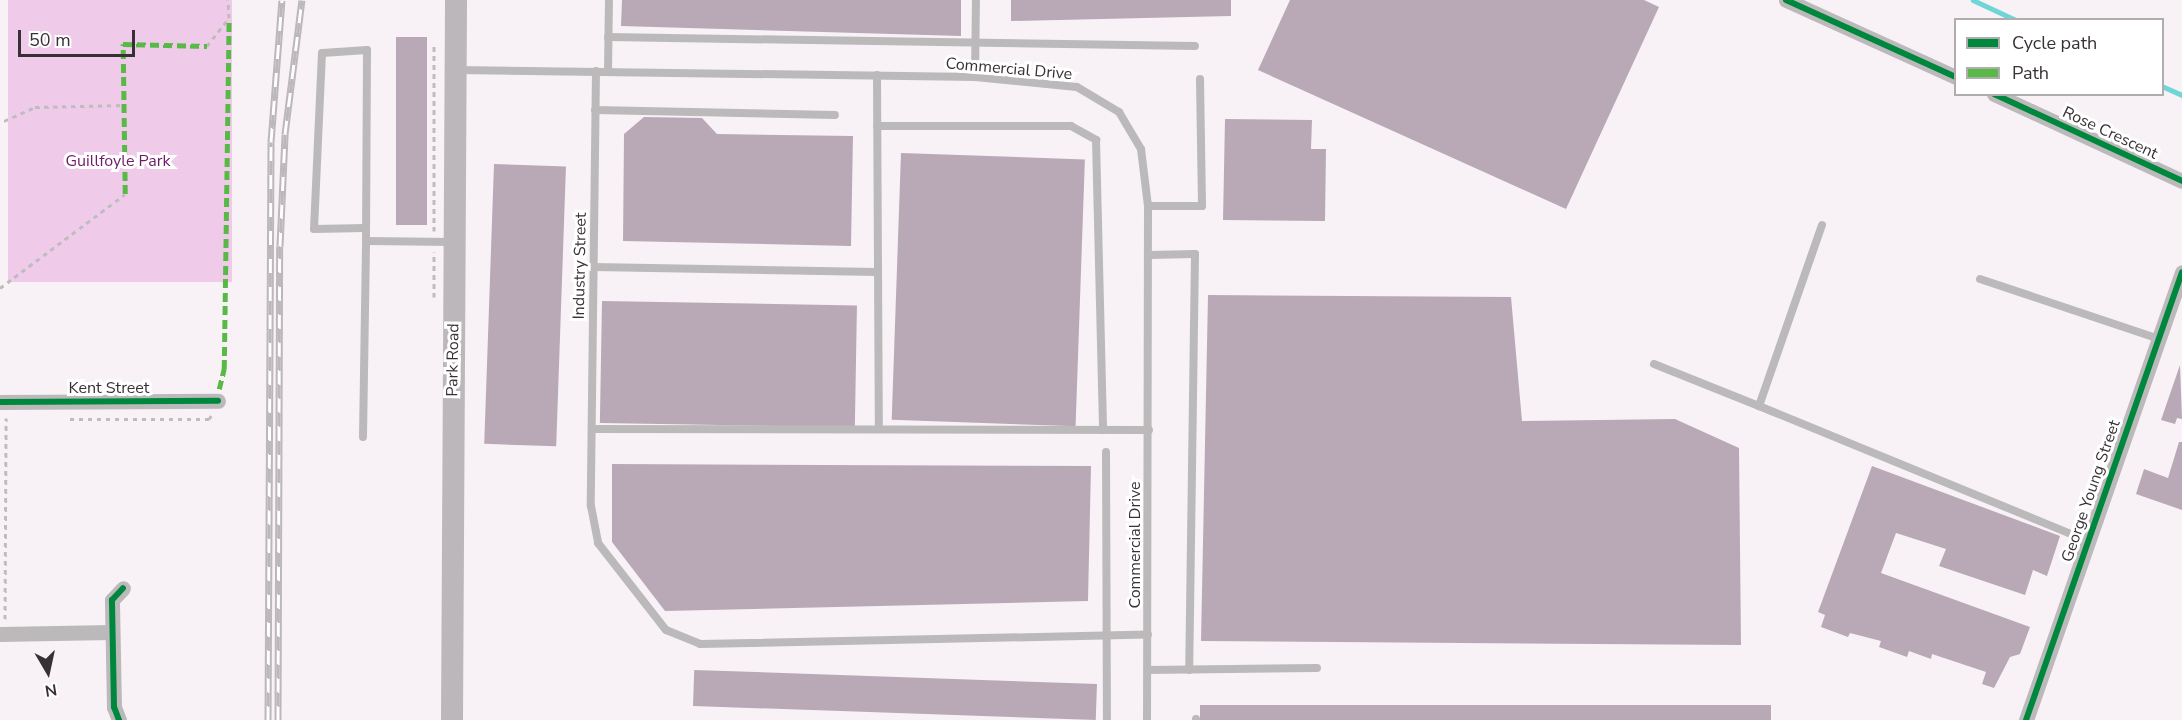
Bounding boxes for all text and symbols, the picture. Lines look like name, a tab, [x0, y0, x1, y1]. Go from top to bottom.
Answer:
scale bar	[21, 18, 138, 56]
legend	[1954, 18, 2164, 96]
text: 50 m	[29, 28, 71, 52]
text: Cycle path	[2012, 31, 2097, 55]
street label: Commercial Drive	[945, 54, 1073, 84]
text: Path	[2012, 61, 2049, 85]
street label: Rose Crescent	[2059, 103, 2161, 163]
park label: Guillfoyle Park	[66, 151, 170, 171]
street label: Industry Street	[569, 212, 591, 320]
street label: Park Road	[443, 323, 463, 397]
street label: Kent Street	[69, 378, 149, 398]
street label: George Young Street	[2058, 417, 2124, 565]
street label: Commercial Drive	[1125, 481, 1145, 609]
north arrow	[18, 642, 78, 702]
text: N	[43, 678, 58, 702]

